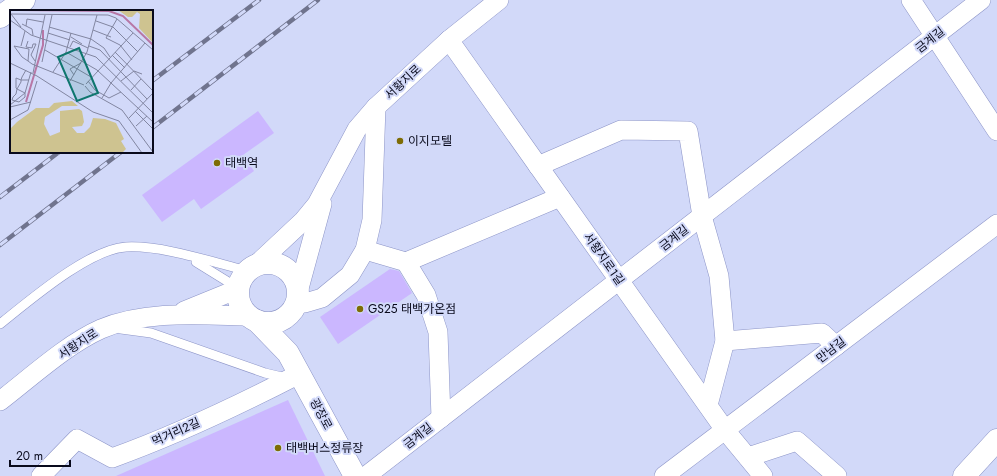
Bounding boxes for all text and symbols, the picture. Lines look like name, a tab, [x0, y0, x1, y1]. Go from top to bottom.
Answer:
inset map	[10, 10, 153, 153]
street label: 금계길	[911, 23, 949, 57]
street label: 서황지로	[381, 60, 425, 104]
place label: 이지모텔	[408, 132, 452, 150]
marker: 이지모텔	[395, 136, 405, 146]
place label: 태백역	[225, 154, 258, 172]
marker: 태백역	[212, 158, 222, 168]
street label: 금계길	[655, 221, 693, 255]
street label: 서황지로1길	[579, 229, 629, 289]
place label: GS25 태백가온점	[368, 300, 456, 318]
marker: GS25 태백가온점	[355, 304, 365, 314]
street label: 서황지로	[55, 324, 101, 364]
street label: 만남길	[812, 333, 850, 367]
street label: 광장로	[305, 395, 337, 433]
street label: 먹거리2길	[149, 413, 203, 451]
street label: 금계길	[399, 419, 437, 453]
place label: 태백버스정류장	[286, 439, 363, 457]
scale bar	[10, 442, 70, 468]
marker: 태백버스정류장	[273, 443, 283, 453]
text: 20 m	[16, 447, 43, 465]

